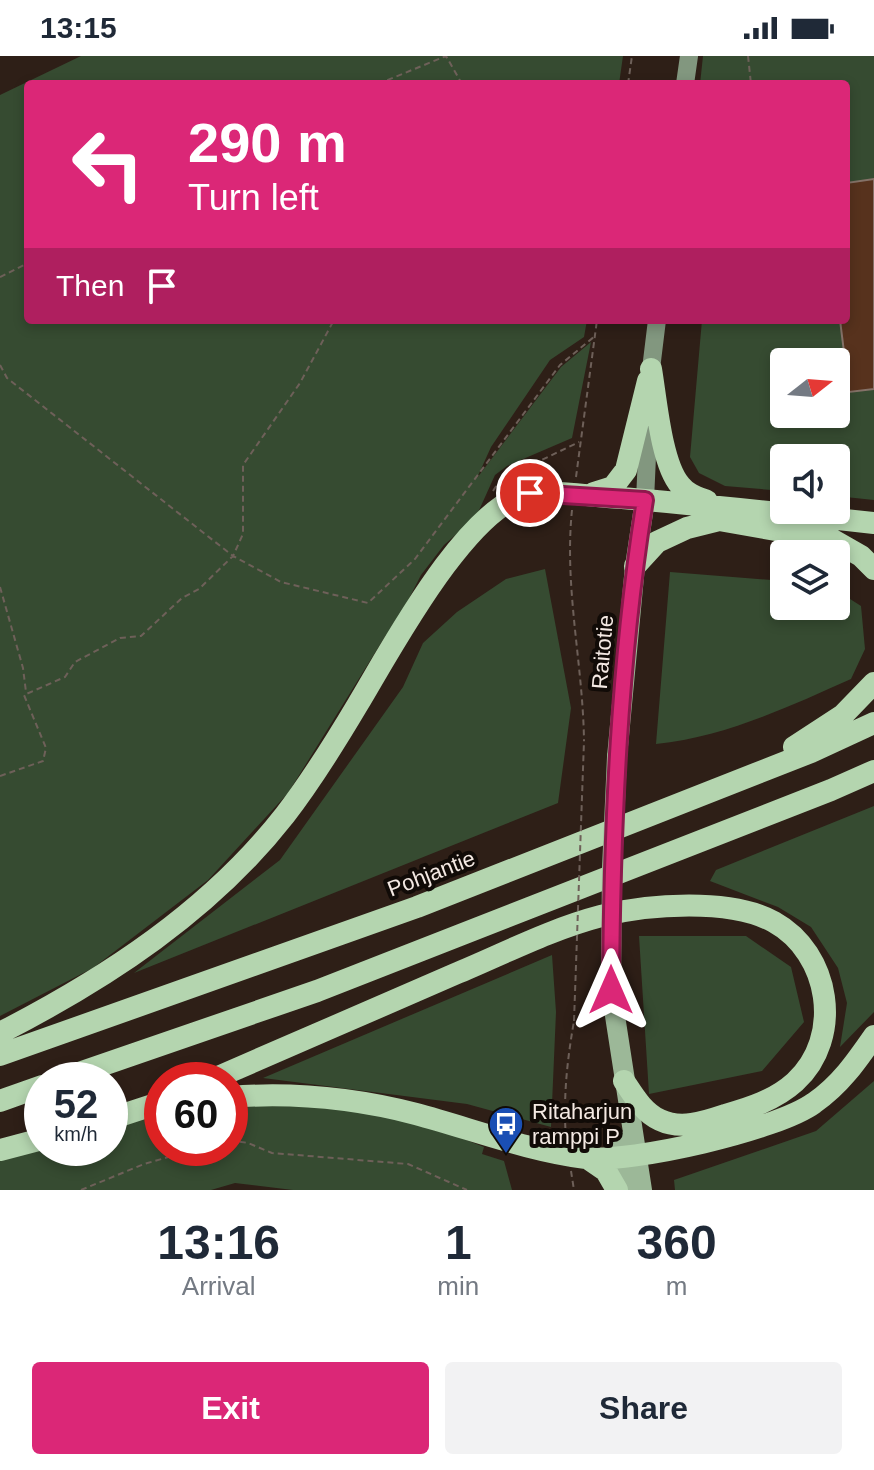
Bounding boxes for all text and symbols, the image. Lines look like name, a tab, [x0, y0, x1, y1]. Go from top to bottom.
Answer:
text: 13:15	[40, 11, 117, 44]
text: 290 m	[188, 111, 347, 174]
icon: left	[56, 112, 160, 216]
text: Turn left	[188, 177, 319, 218]
icon: arrive	[140, 264, 184, 308]
text: Then	[56, 269, 124, 302]
north arrow	[770, 348, 850, 428]
map controls	[770, 348, 850, 620]
button: sound	[770, 444, 850, 524]
pin	[496, 459, 564, 527]
icon: arrive	[508, 471, 552, 515]
button: layers	[770, 540, 850, 620]
street label: Raitotie	[587, 614, 618, 690]
street label: Pohjantie	[384, 845, 478, 902]
position arrow	[569, 948, 653, 1032]
speed limit sign: 60	[144, 1062, 248, 1166]
text: 52	[54, 1082, 98, 1126]
place label: Ritaharjun ramppi P	[532, 1099, 632, 1149]
bus stop icon: Ritaharjun ramppi P	[487, 1105, 525, 1155]
text: km/h	[54, 1123, 98, 1145]
text: 13:16	[157, 1216, 280, 1269]
text: 1	[445, 1216, 472, 1269]
text: 360	[637, 1216, 717, 1269]
text: Arrival	[182, 1271, 256, 1301]
text: min	[437, 1271, 479, 1301]
text: m	[666, 1271, 687, 1301]
button: Exit	[32, 1362, 429, 1454]
button: Share	[445, 1362, 842, 1454]

